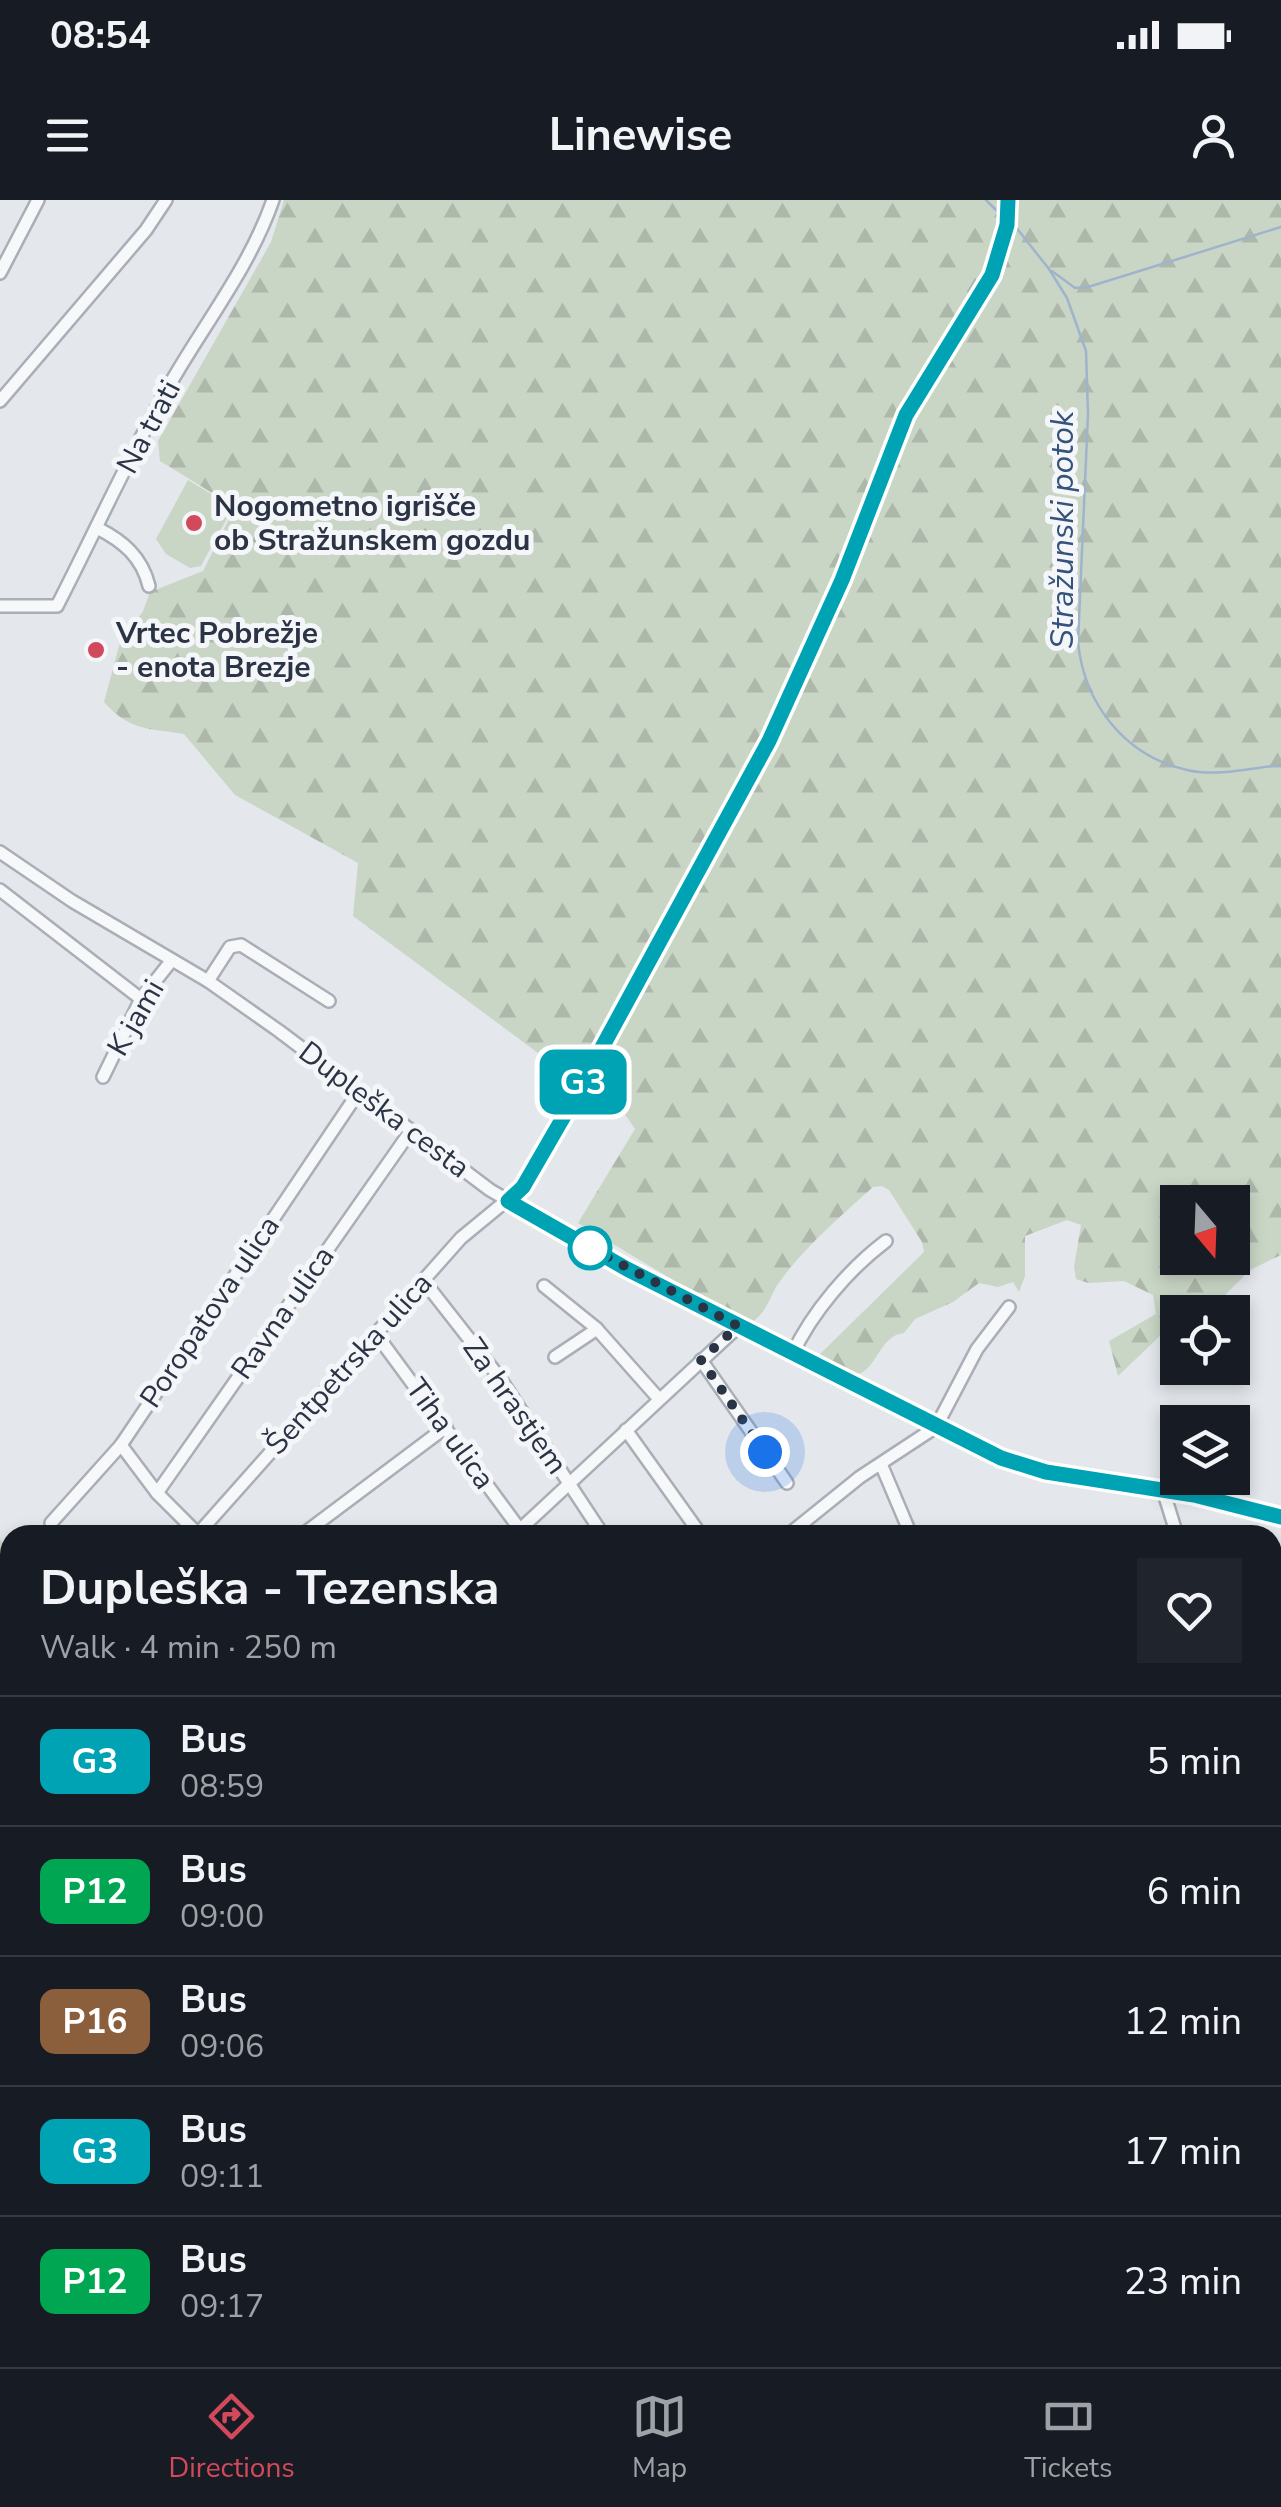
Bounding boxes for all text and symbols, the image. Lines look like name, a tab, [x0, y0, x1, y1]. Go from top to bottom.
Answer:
text: 08:54	[50, 10, 151, 61]
text: Linewise	[549, 105, 732, 166]
icon: menu	[40, 108, 95, 163]
icon: person	[1186, 108, 1241, 163]
street label: Na trati	[107, 373, 191, 481]
water label: Stražunski potok	[1041, 410, 1084, 649]
place label: Nogometno igrišče ob Stražunskem gozdu	[214, 486, 530, 561]
marker: Nogometno igrišče ob Stražunskem gozdu	[183, 512, 205, 534]
place label: Vrtec Pobrežje - enota Brezje	[115, 613, 318, 688]
marker: Vrtec Pobrežje - enota Brezje	[85, 639, 107, 661]
street label: K jami	[98, 972, 174, 1064]
street label: Dupleška cesta	[290, 1032, 478, 1188]
line badge: G3	[538, 1050, 628, 1114]
text: G3	[560, 1059, 606, 1106]
north arrow	[1160, 1185, 1250, 1275]
map controls	[1160, 1185, 1250, 1495]
street label: Poropatova ulica	[131, 1208, 289, 1416]
unlabelled marker	[569, 1227, 611, 1269]
street label: Ravna ulica	[222, 1238, 344, 1388]
street label: Šentpetrska ulica	[256, 1264, 442, 1464]
button: locate	[1160, 1295, 1250, 1385]
street label: Za hrastjem	[453, 1330, 577, 1482]
street label: Tiha ulica	[396, 1370, 504, 1498]
button: layers	[1160, 1405, 1250, 1495]
your location	[740, 1427, 790, 1477]
text: Dupleška - Tezenska	[40, 1555, 499, 1621]
button: heart	[1137, 1558, 1242, 1663]
text: Walk · 4 min · 250 m	[40, 1626, 337, 1669]
text: Bus	[180, 1714, 247, 1765]
text: 5 min	[1147, 1736, 1242, 1787]
text: G3	[72, 1738, 118, 1785]
text: 08:59	[180, 1765, 264, 1808]
text: Bus	[180, 1844, 247, 1895]
text: 6 min	[1147, 1866, 1242, 1917]
text: P12	[63, 1868, 127, 1915]
text: 09:00	[180, 1895, 264, 1938]
text: Bus	[180, 1974, 247, 2025]
text: 12 min	[1124, 1996, 1242, 2047]
text: P16	[63, 1998, 127, 2045]
text: 09:06	[180, 2025, 264, 2068]
text: Bus	[180, 2104, 247, 2155]
text: 17 min	[1124, 2126, 1242, 2177]
text: G3	[72, 2128, 118, 2175]
text: 09:11	[180, 2155, 264, 2198]
text: Bus	[180, 2234, 247, 2285]
text: 23 min	[1124, 2256, 1242, 2307]
text: P12	[63, 2258, 127, 2305]
text: 09:17	[180, 2285, 264, 2328]
tab: Directions	[169, 2389, 295, 2487]
tab: Map	[632, 2389, 687, 2487]
tab: Tickets	[1024, 2389, 1112, 2487]

